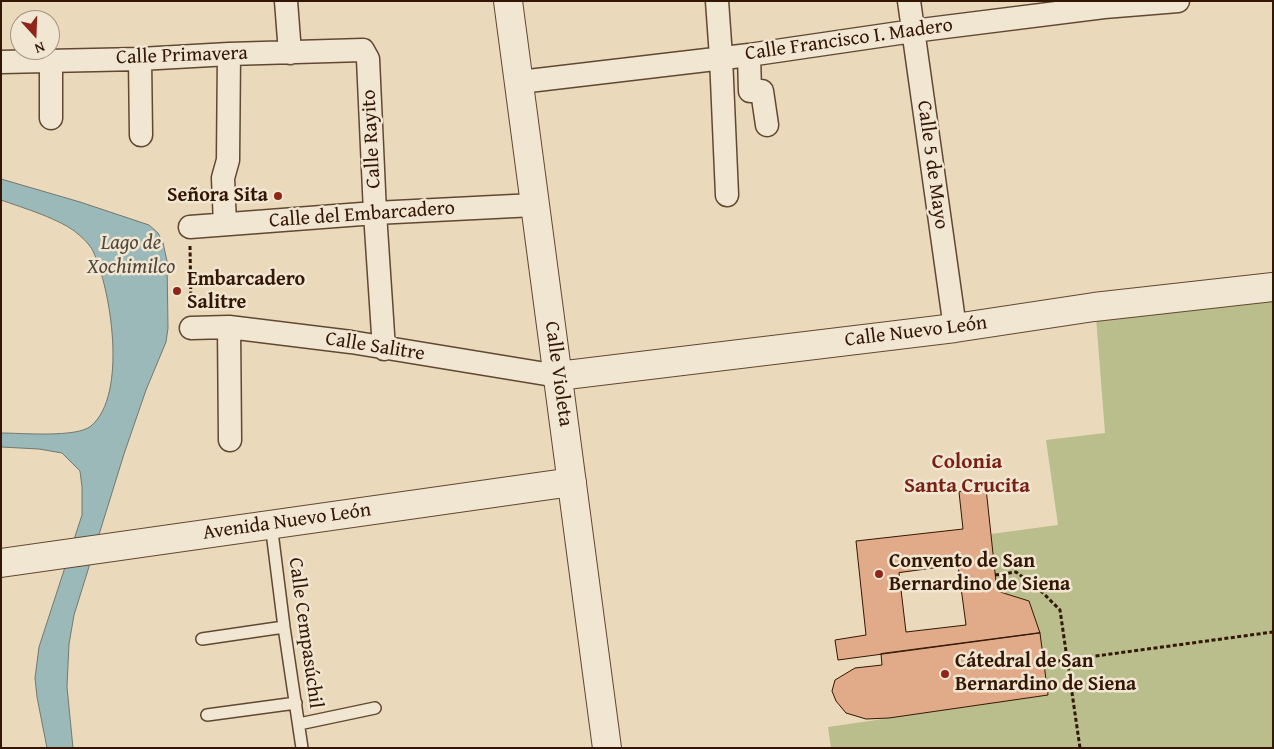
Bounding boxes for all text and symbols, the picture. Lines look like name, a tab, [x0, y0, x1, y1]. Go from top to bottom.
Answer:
north arrow	[10, 10, 60, 60]
street label: Calle Francisco I. Madero	[744, 14, 954, 66]
text: N	[32, 37, 48, 59]
street label: Calle Primavera	[116, 42, 248, 70]
street label: Calle Rayito	[357, 89, 387, 189]
street label: Calle 5 de Mayo	[911, 99, 953, 231]
place label: Señora Sita	[167, 184, 268, 208]
marker: Señora Sita	[272, 190, 284, 202]
street label: Calle del Embarcadero	[268, 197, 456, 233]
water label: Lago de Xochimilco	[87, 231, 175, 281]
place label: Embarcadero Salitre	[187, 268, 305, 315]
marker: Embarcadero Salitre	[171, 285, 183, 297]
street label: Calle Nuevo León	[843, 311, 989, 353]
street label: Calle Violeta	[539, 320, 577, 428]
street label: Calle Salitre	[324, 327, 426, 367]
district label: Colonia Santa Crucita	[904, 450, 1030, 500]
street label: Avenida Nuevo León	[201, 498, 373, 546]
place label: Convento de San Bernardino de Siena	[889, 550, 1070, 597]
street label: Calle Cempasúchil	[283, 556, 327, 710]
marker: Convento de San Bernardino de Siena	[873, 568, 885, 580]
place label: Cátedral de San Bernardino de Siena	[955, 650, 1136, 697]
marker: Cátedral de San Bernardino de Siena	[939, 668, 951, 680]

